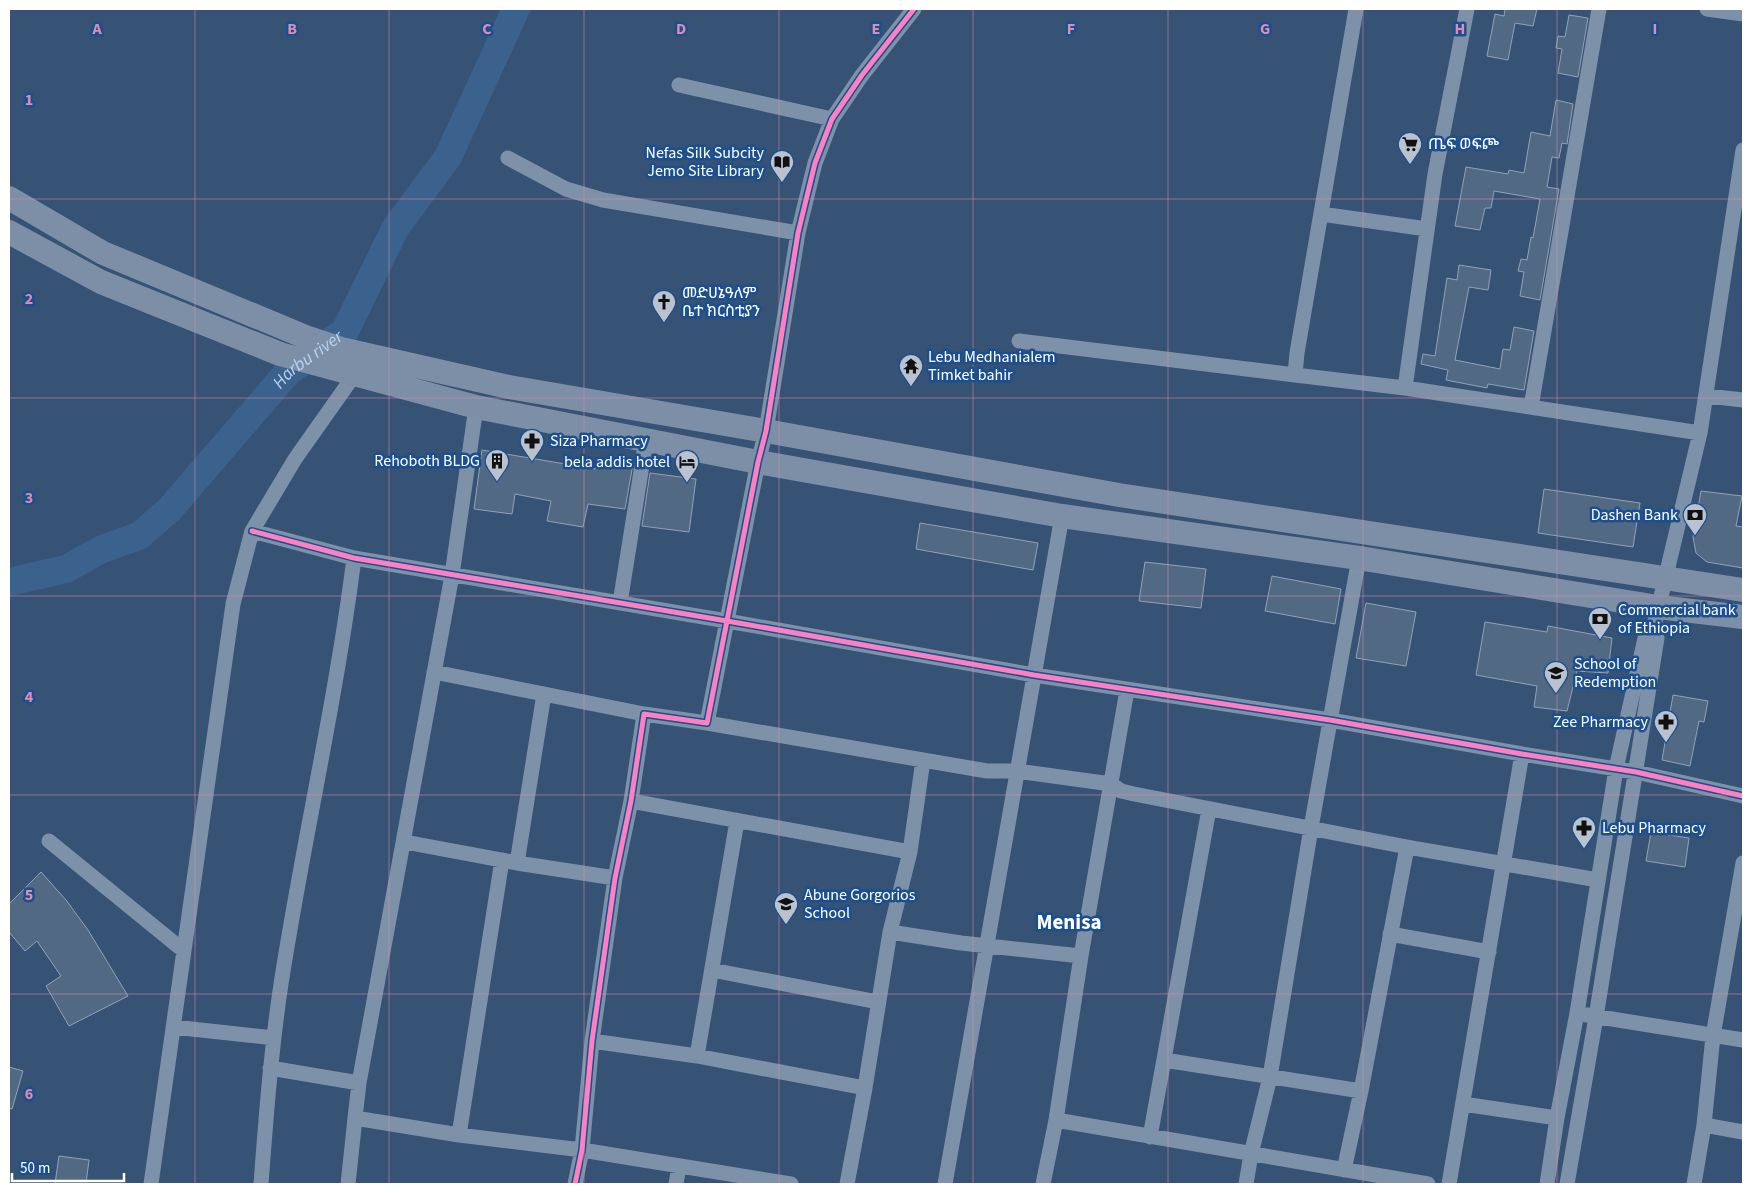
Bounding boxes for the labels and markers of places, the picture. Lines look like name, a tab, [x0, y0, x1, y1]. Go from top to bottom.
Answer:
supermarket icon: ጤፍ ወፍጮ	[1397, 131, 1423, 165]
place label: ጤፍ ወፍጮ	[1428, 133, 1499, 155]
place label: Nefas Silk Subcity Jemo Site Library	[646, 142, 765, 182]
library icon: Nefas Silk Subcity Jemo Site Library	[769, 149, 795, 183]
place label: መድሀኔዓለም ቤተ ክርስቲያን	[682, 282, 760, 322]
church icon: መድሀኔዓለም ቤተ ክርስቲያን	[651, 289, 677, 323]
place label: Lebu Medhanialem Timket bahir	[928, 346, 1056, 386]
temple icon: Lebu Medhanialem Timket bahir	[898, 353, 924, 387]
pharmacy icon: Siza Pharmacy	[519, 428, 545, 462]
place label: Siza Pharmacy	[550, 430, 648, 452]
building icon: Rehoboth BLDG	[484, 448, 510, 482]
hotel icon: bela addis hotel	[674, 449, 700, 483]
place label: Rehoboth BLDG	[374, 450, 480, 472]
place label: bela addis hotel	[564, 451, 670, 473]
bank icon: Dashen Bank	[1682, 502, 1708, 536]
place label: Dashen Bank	[1591, 504, 1678, 526]
place label: Commercial bank of Ethiopia	[1618, 599, 1736, 639]
bank icon: Commercial bank of Ethiopia	[1587, 606, 1613, 640]
place label: School of Redemption	[1574, 653, 1656, 693]
school or university icon: School of Redemption	[1543, 660, 1569, 694]
pharmacy icon: Zee Pharmacy	[1653, 709, 1679, 743]
place label: Zee Pharmacy	[1553, 711, 1649, 733]
pharmacy icon: Lebu Pharmacy	[1571, 815, 1597, 849]
place label: Lebu Pharmacy	[1602, 817, 1706, 839]
place label: Abune Gorgorios School	[804, 884, 916, 924]
school or university icon: Abune Gorgorios School	[773, 891, 799, 925]

